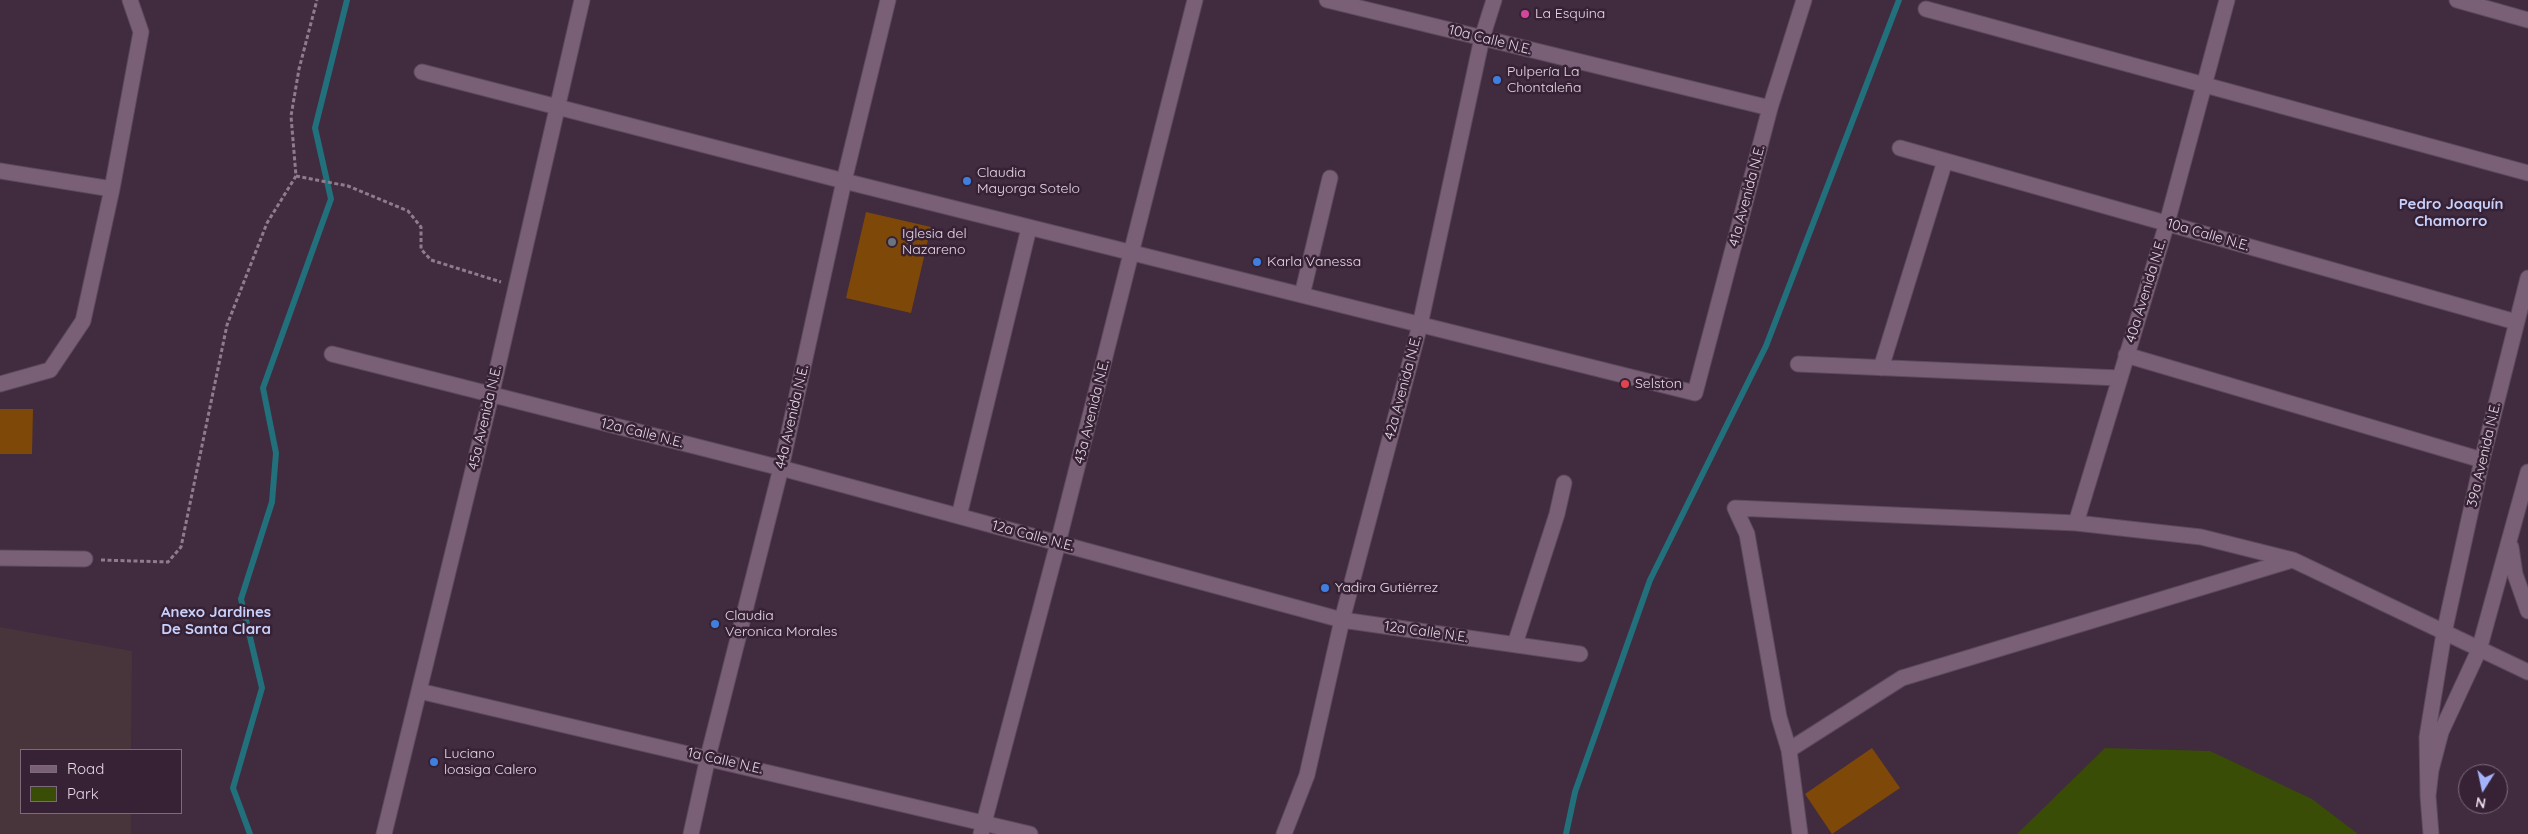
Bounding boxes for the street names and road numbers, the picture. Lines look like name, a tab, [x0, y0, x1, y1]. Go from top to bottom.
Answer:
street label: 10a Calle N.E.	[1447, 22, 1533, 58]
street label: 41a Avenida N.E.	[1725, 144, 1769, 248]
street label: 10a Calle N.E.	[2165, 215, 2251, 255]
street label: 40a Avenida N.E.	[2122, 237, 2170, 345]
street label: 42a Avenida N.E.	[1381, 334, 1425, 442]
street label: 43a Avenida N.E.	[1071, 359, 1113, 465]
street label: 44a Avenida N.E.	[772, 363, 812, 471]
street label: 45a Avenida N.E.	[465, 364, 505, 472]
street label: 39a Avenida N.E.	[2464, 401, 2504, 509]
street label: 12a Calle N.E.	[599, 415, 685, 451]
street label: 12a Calle N.E.	[990, 517, 1076, 555]
street label: 12a Calle N.E.	[1383, 618, 1469, 646]
street label: 1a Calle N.E.	[686, 744, 764, 778]

